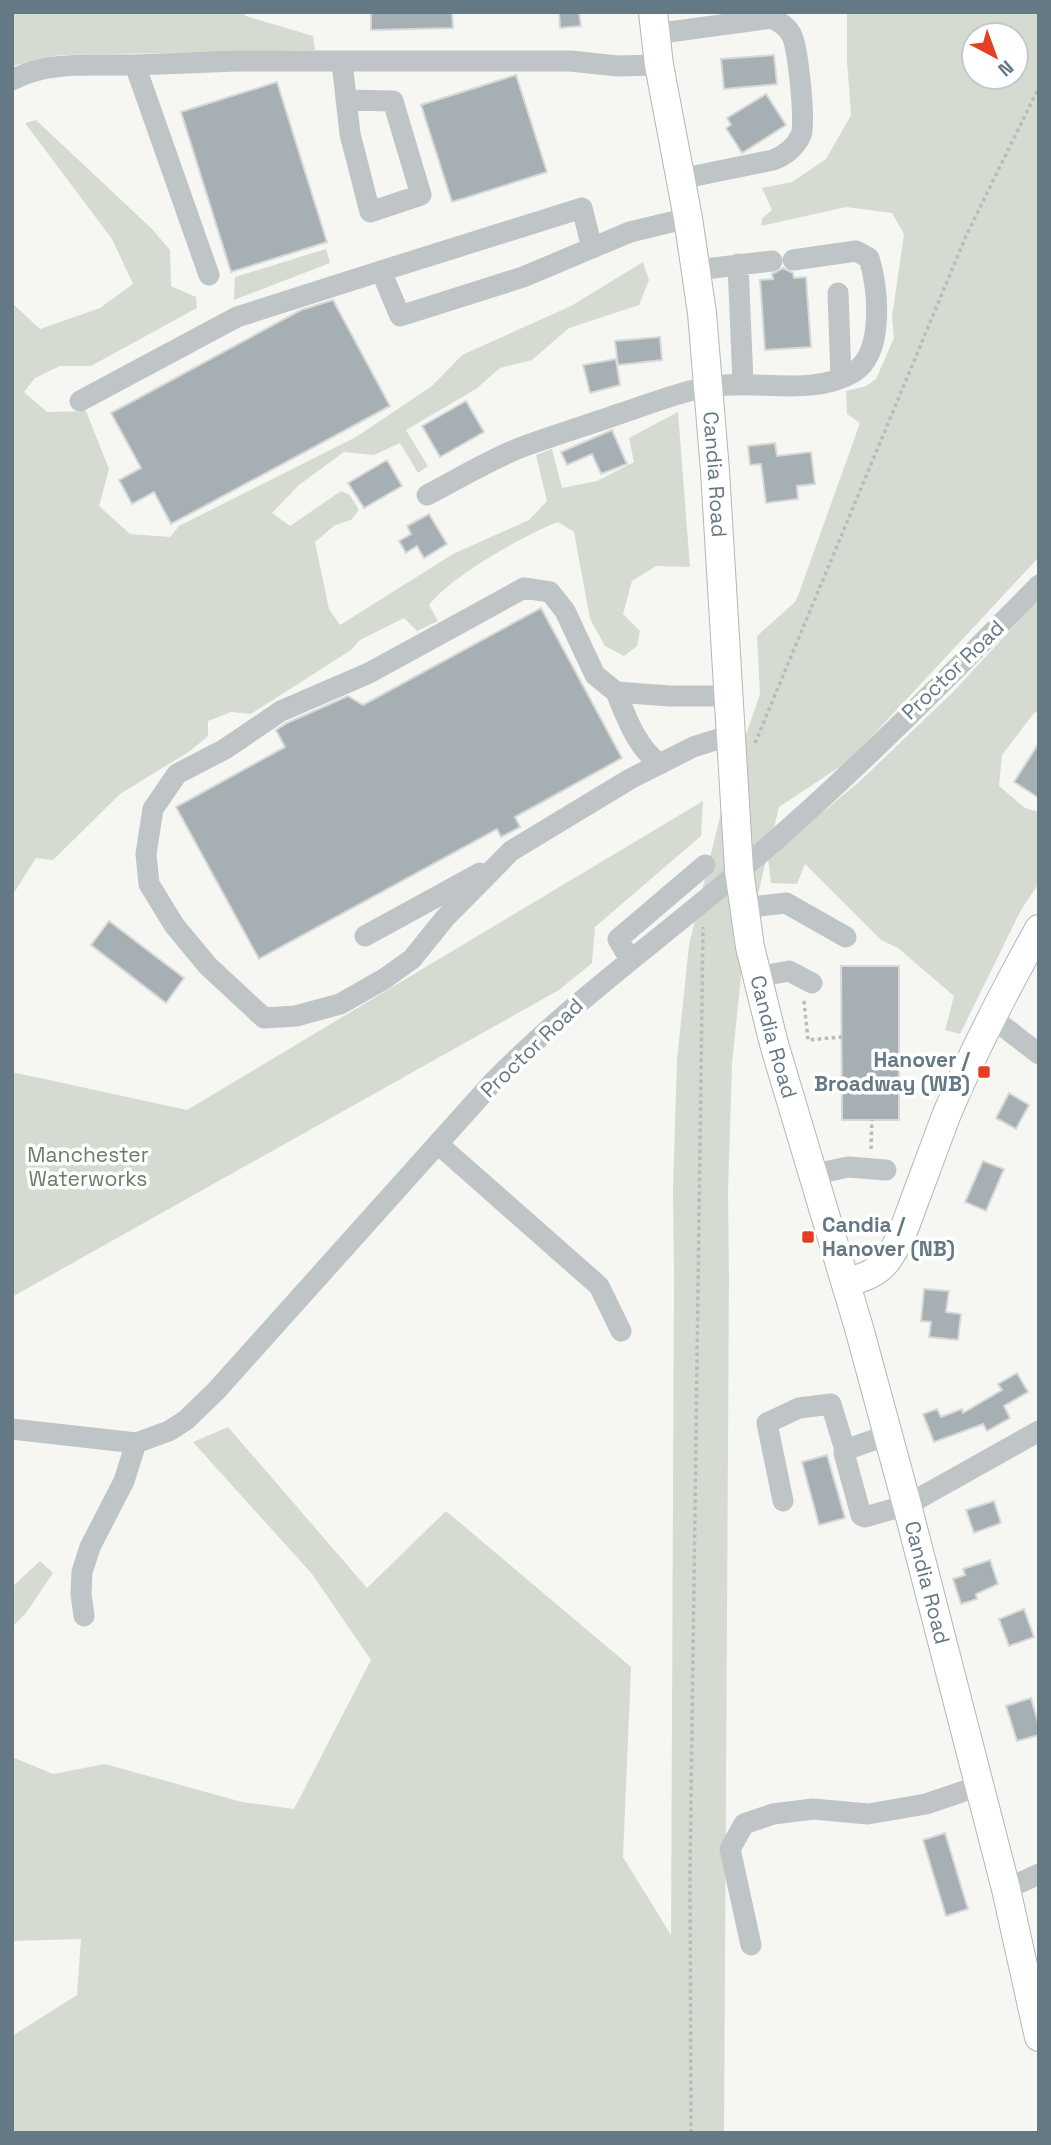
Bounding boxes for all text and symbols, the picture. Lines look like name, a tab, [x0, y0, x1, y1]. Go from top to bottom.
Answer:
north arrow	[960, 21, 1030, 91]
text: N	[993, 55, 1019, 82]
street label: Candia Road	[697, 410, 733, 538]
street label: Proctor Road	[896, 614, 1010, 725]
street label: Candia Road	[745, 973, 803, 1101]
street label: Proctor Road	[475, 992, 589, 1103]
place label: Hanover / Broadway (WB)	[814, 1046, 971, 1097]
marker: Hanover / Broadway (WB)	[976, 1064, 992, 1080]
park label: Manchester Waterworks	[27, 1141, 149, 1192]
place label: Candia / Hanover (NB)	[822, 1211, 955, 1262]
marker: Candia / Hanover (NB)	[800, 1229, 816, 1245]
street label: Candia Road	[899, 1518, 956, 1647]

